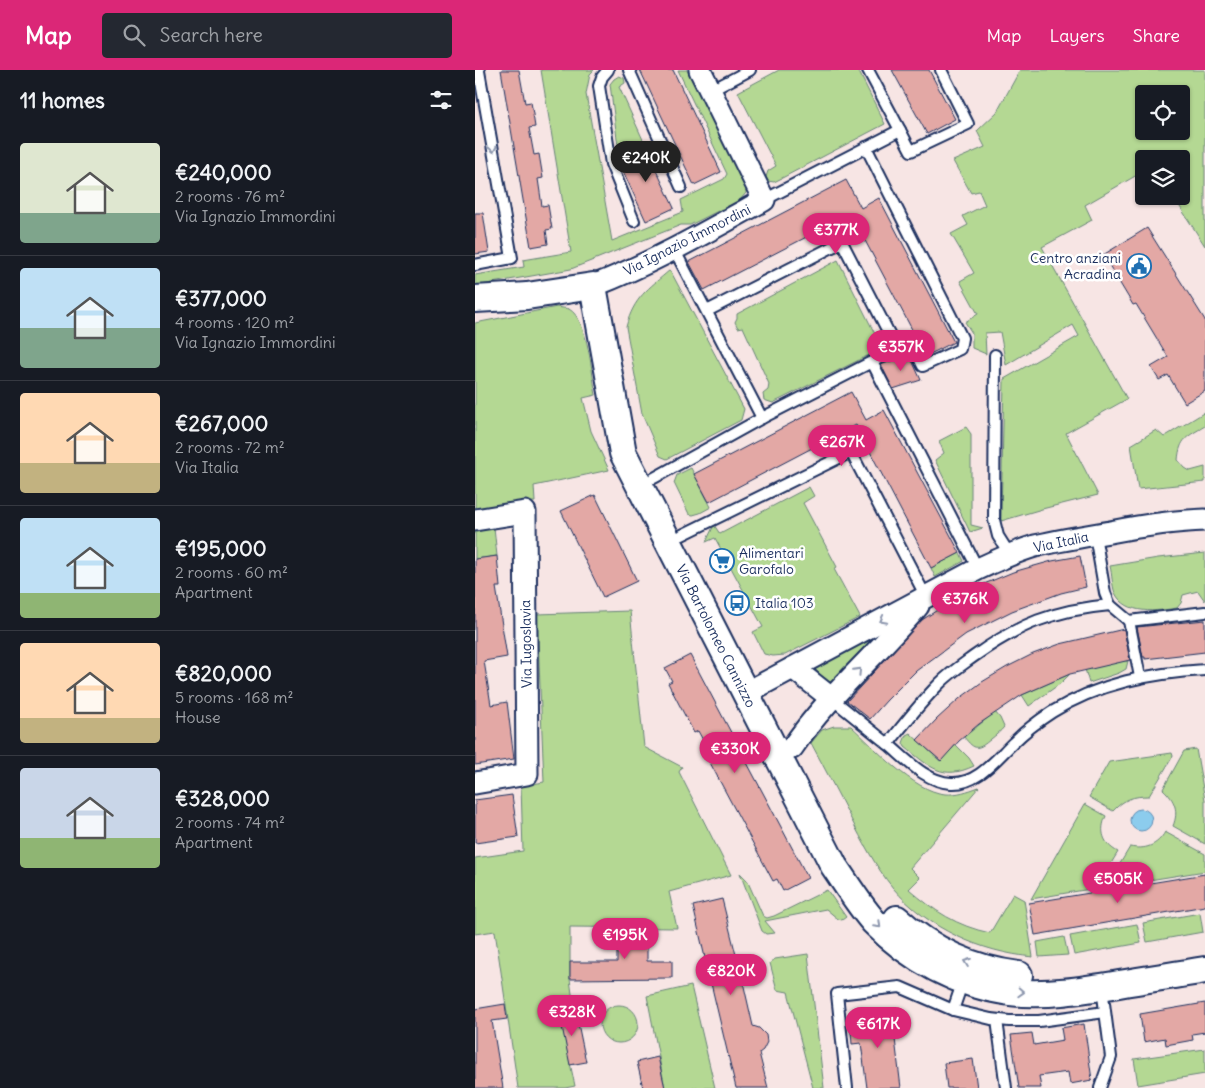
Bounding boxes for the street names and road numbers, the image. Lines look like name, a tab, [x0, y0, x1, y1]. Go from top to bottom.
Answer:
street label: Via Ignazio Immordini	[620, 200, 754, 280]
street label: Via Italia	[1032, 527, 1090, 557]
street label: Via Bartolomeo Cannizzo	[672, 561, 760, 711]
street label: Via Iugoslavia	[516, 600, 536, 688]

